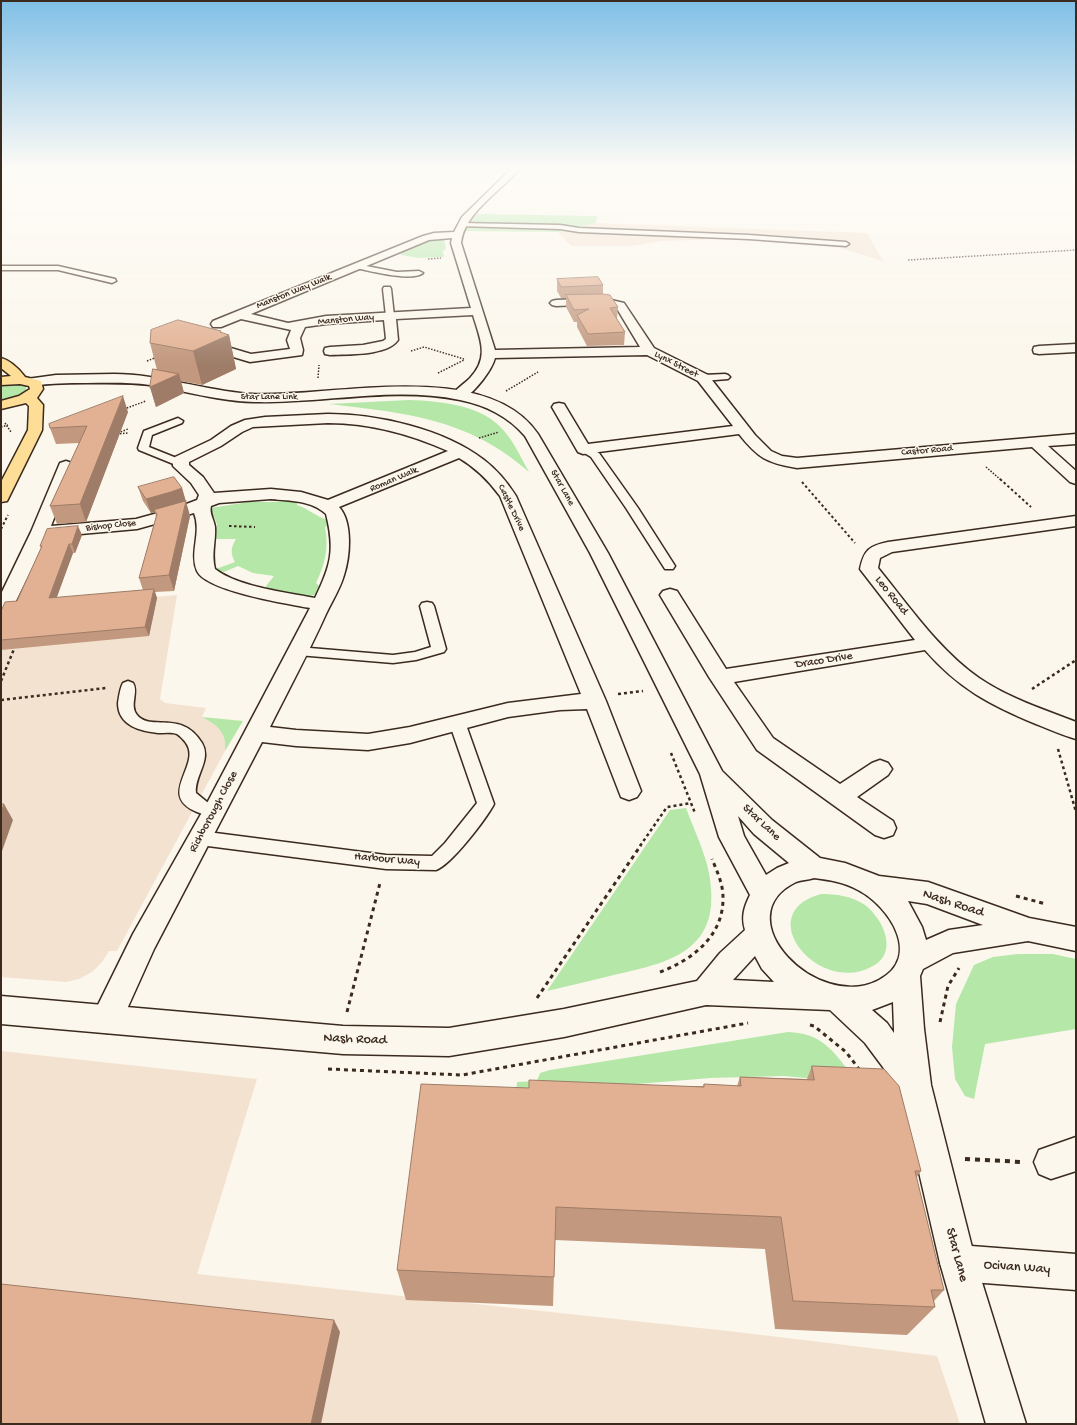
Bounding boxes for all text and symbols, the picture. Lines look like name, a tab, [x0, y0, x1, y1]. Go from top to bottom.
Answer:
street label: Manston Way Walk	[255, 272, 333, 312]
street label: Manston Way	[317, 312, 375, 328]
street label: Lynx Street	[652, 349, 700, 381]
street label: Star Lane Link	[241, 391, 297, 403]
street label: Castor Road	[901, 443, 953, 459]
street label: Roman Walk	[368, 465, 420, 495]
street label: Star Lane	[547, 468, 577, 508]
street label: Castle Drive	[495, 483, 527, 533]
street label: Bishop Close	[85, 517, 137, 535]
street label: Leo Road	[871, 574, 911, 618]
street label: Draco Drive	[794, 649, 854, 673]
street label: Richborough Close	[186, 769, 242, 855]
street label: Star Lane	[739, 802, 783, 844]
street label: Harbour Way	[354, 850, 420, 870]
street label: Nash Road	[920, 886, 986, 922]
street label: Nash Road	[323, 1030, 387, 1050]
street label: Star Lane	[941, 1226, 971, 1284]
street label: Ocivan Way	[983, 1257, 1051, 1279]

